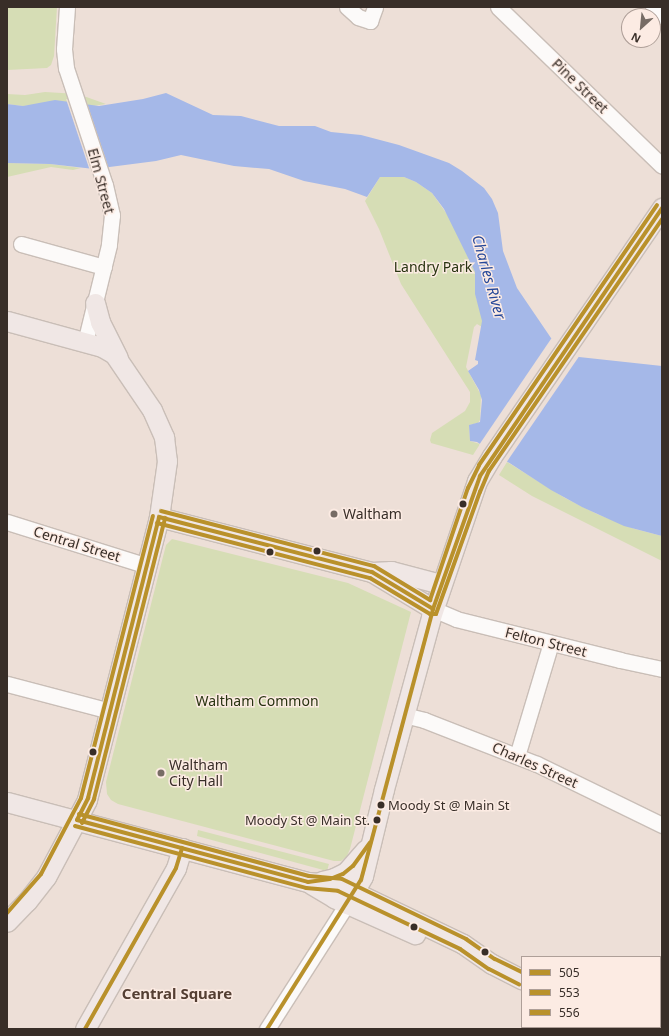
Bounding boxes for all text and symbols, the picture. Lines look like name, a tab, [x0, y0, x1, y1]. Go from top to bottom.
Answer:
north arrow	[621, 8, 661, 48]
text: N	[628, 30, 643, 47]
street label: Pine Street	[548, 55, 612, 117]
street label: Elm Street	[84, 146, 118, 216]
water label: Charles River	[468, 233, 510, 321]
park label: Landry Park	[394, 259, 472, 275]
unlabelled marker	[458, 499, 468, 509]
place label: Waltham	[343, 506, 402, 522]
marker: Waltham	[328, 508, 340, 520]
street label: Central Street	[31, 523, 123, 565]
unlabelled marker	[312, 546, 322, 556]
unlabelled marker	[265, 547, 275, 557]
street label: Felton Street	[503, 624, 589, 660]
park label: Waltham Common	[195, 693, 319, 709]
street label: Charles Street	[490, 739, 580, 791]
unlabelled marker	[88, 747, 98, 757]
place label: Waltham City Hall	[169, 757, 228, 790]
marker: Waltham City Hall	[156, 768, 166, 778]
place label: Moody St @ Main St	[388, 797, 509, 813]
marker: Moody St @ Main St	[376, 800, 386, 810]
place label: Moody St @ Main St.	[245, 812, 370, 828]
marker: Moody St @ Main St.	[372, 815, 382, 825]
unlabelled marker	[409, 922, 419, 932]
unlabelled marker	[480, 947, 490, 957]
legend	[521, 956, 661, 1028]
text: 505	[559, 964, 580, 981]
text: 553	[559, 984, 580, 1001]
district label: Central Square	[122, 985, 232, 1003]
text: 556	[559, 1004, 580, 1021]

